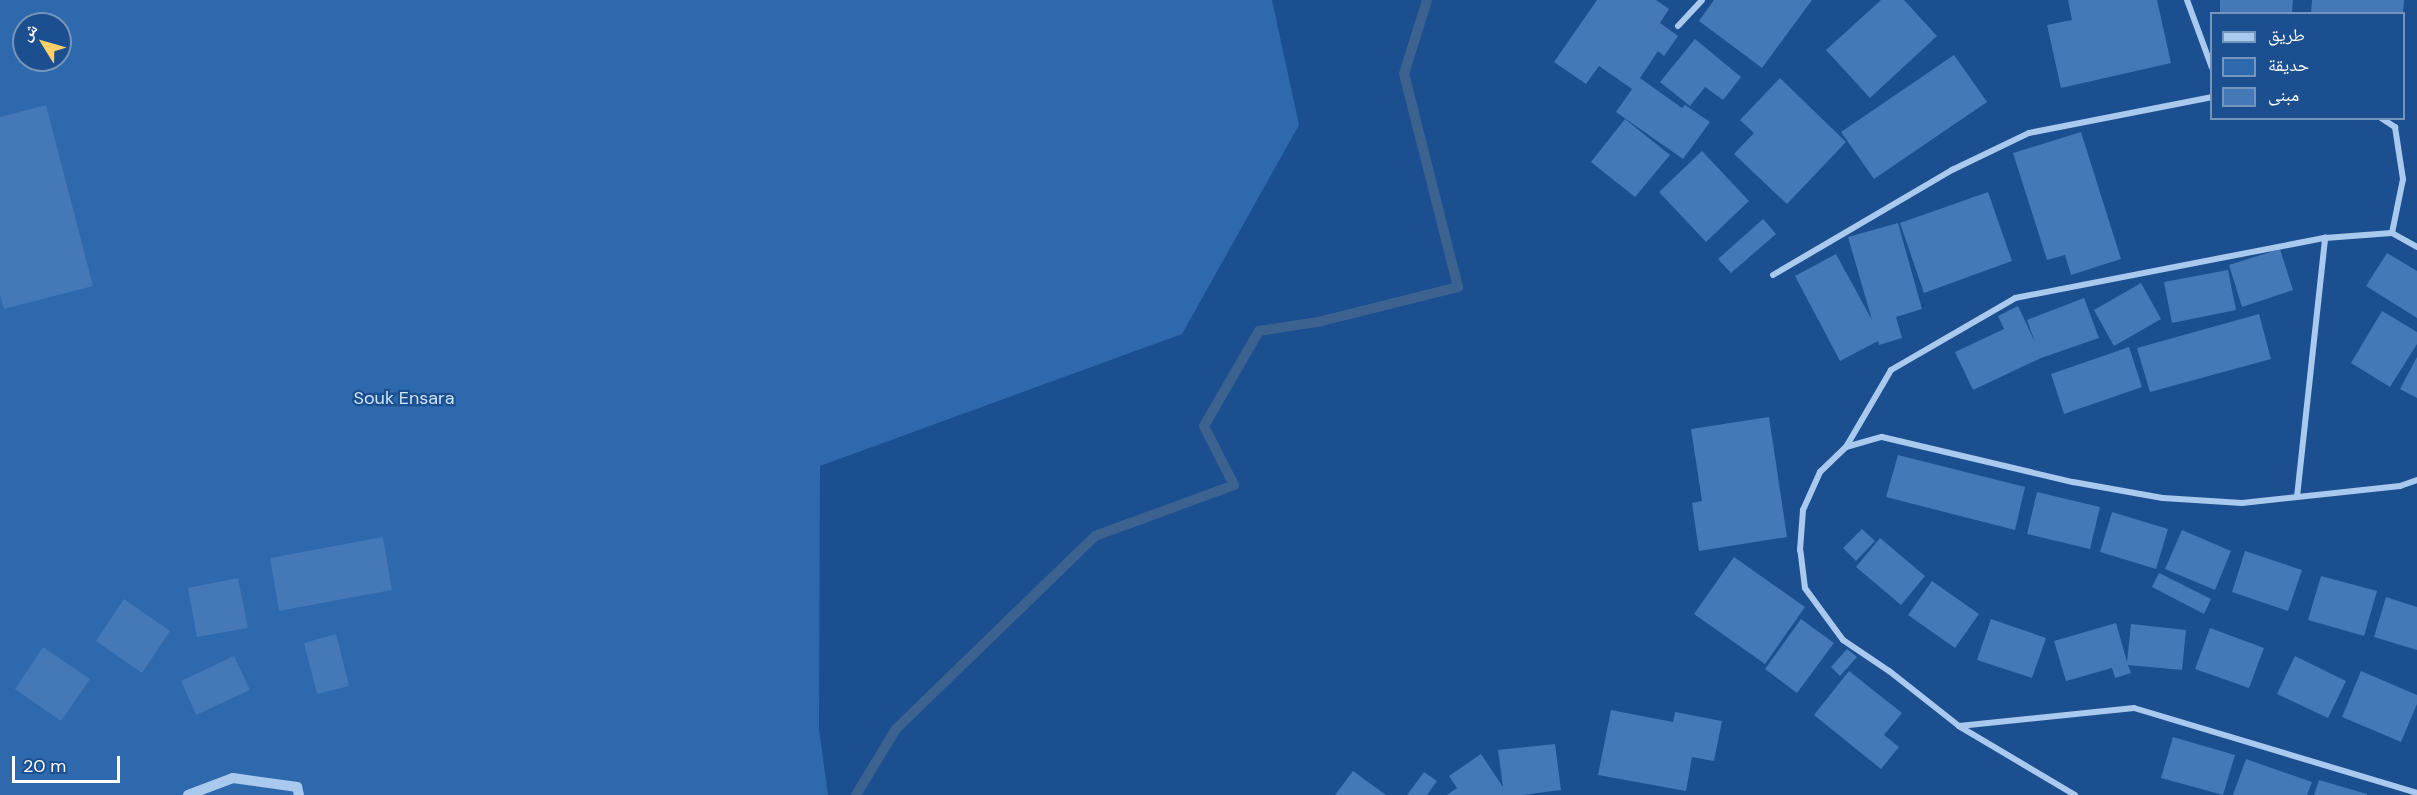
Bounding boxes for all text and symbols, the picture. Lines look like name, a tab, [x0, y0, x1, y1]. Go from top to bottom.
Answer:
north arrow	[12, 12, 72, 72]
legend	[2210, 12, 2405, 120]
text: ش	[15, 19, 42, 45]
text: طريق	[2268, 23, 2305, 47]
text: حديقة	[2268, 53, 2309, 77]
text: مبنى	[2268, 83, 2299, 107]
park label: Souk Ensara	[353, 387, 455, 409]
scale bar	[15, 744, 123, 782]
text: 20 m	[23, 754, 66, 778]

